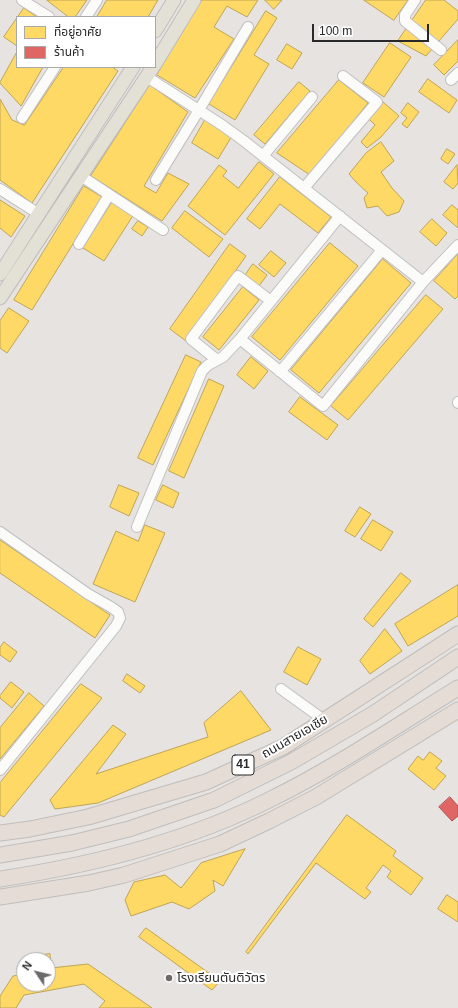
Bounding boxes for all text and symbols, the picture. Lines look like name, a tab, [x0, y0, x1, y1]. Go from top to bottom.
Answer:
legend	[16, 16, 156, 68]
scale bar	[314, 16, 431, 42]
text: 100 m	[319, 24, 352, 38]
text: ที่อยู่อาศัย	[54, 25, 102, 39]
text: ร้านค้า	[54, 45, 84, 59]
street label: ถนนสายเอเชีย	[259, 712, 331, 762]
road number: 41	[232, 755, 254, 775]
north arrow	[16, 952, 56, 992]
text: N	[20, 959, 34, 972]
place label: โรงเรียนตันติวัตร	[177, 970, 265, 986]
marker: โรงเรียนตันติวัตร	[164, 973, 174, 983]

